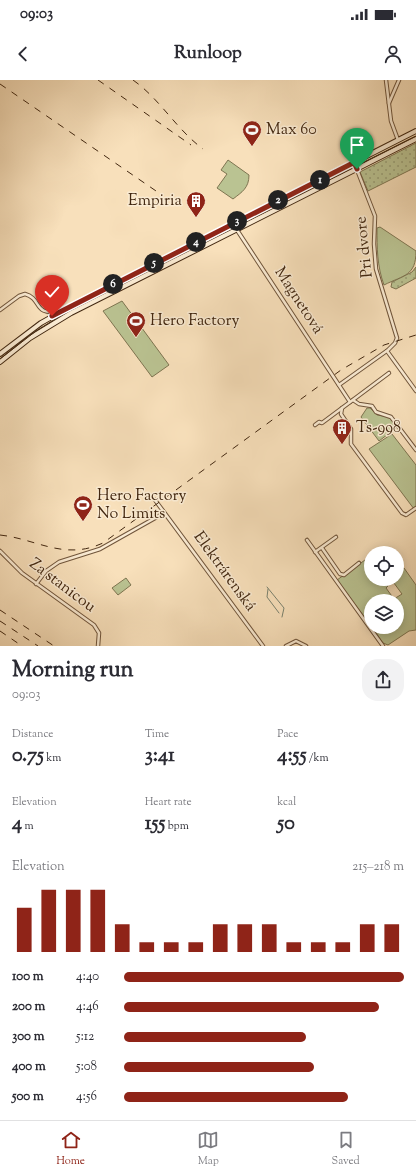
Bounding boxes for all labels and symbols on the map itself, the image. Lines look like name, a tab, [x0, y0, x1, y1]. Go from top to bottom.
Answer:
sports icon: Max 60	[241, 119, 263, 147]
place label: Max 60	[266, 119, 317, 142]
pin	[340, 128, 374, 169]
pin: 1	[310, 170, 330, 190]
place label: Empiria	[128, 190, 183, 213]
building icon: Empiria	[185, 190, 207, 218]
pin: 2	[268, 190, 288, 210]
pin: 3	[227, 211, 247, 231]
street label: Pri dvore	[350, 215, 380, 279]
pin: 4	[186, 232, 206, 252]
pin: 5	[144, 253, 164, 273]
street label: Magnetová	[268, 263, 329, 340]
pin: 6	[103, 274, 123, 294]
pin	[35, 275, 69, 316]
sports icon: Hero Factory	[125, 310, 147, 338]
place label: Hero Factory	[150, 310, 239, 333]
building icon: Ts-998	[331, 417, 353, 445]
place label: Ts-998	[356, 417, 401, 440]
place label: Hero Factory No Limits	[97, 485, 186, 526]
sports icon: Hero Factory No Limits	[72, 494, 94, 522]
street label: Elektrárenská	[187, 527, 261, 617]
street label: Za stanicou	[24, 553, 100, 619]

